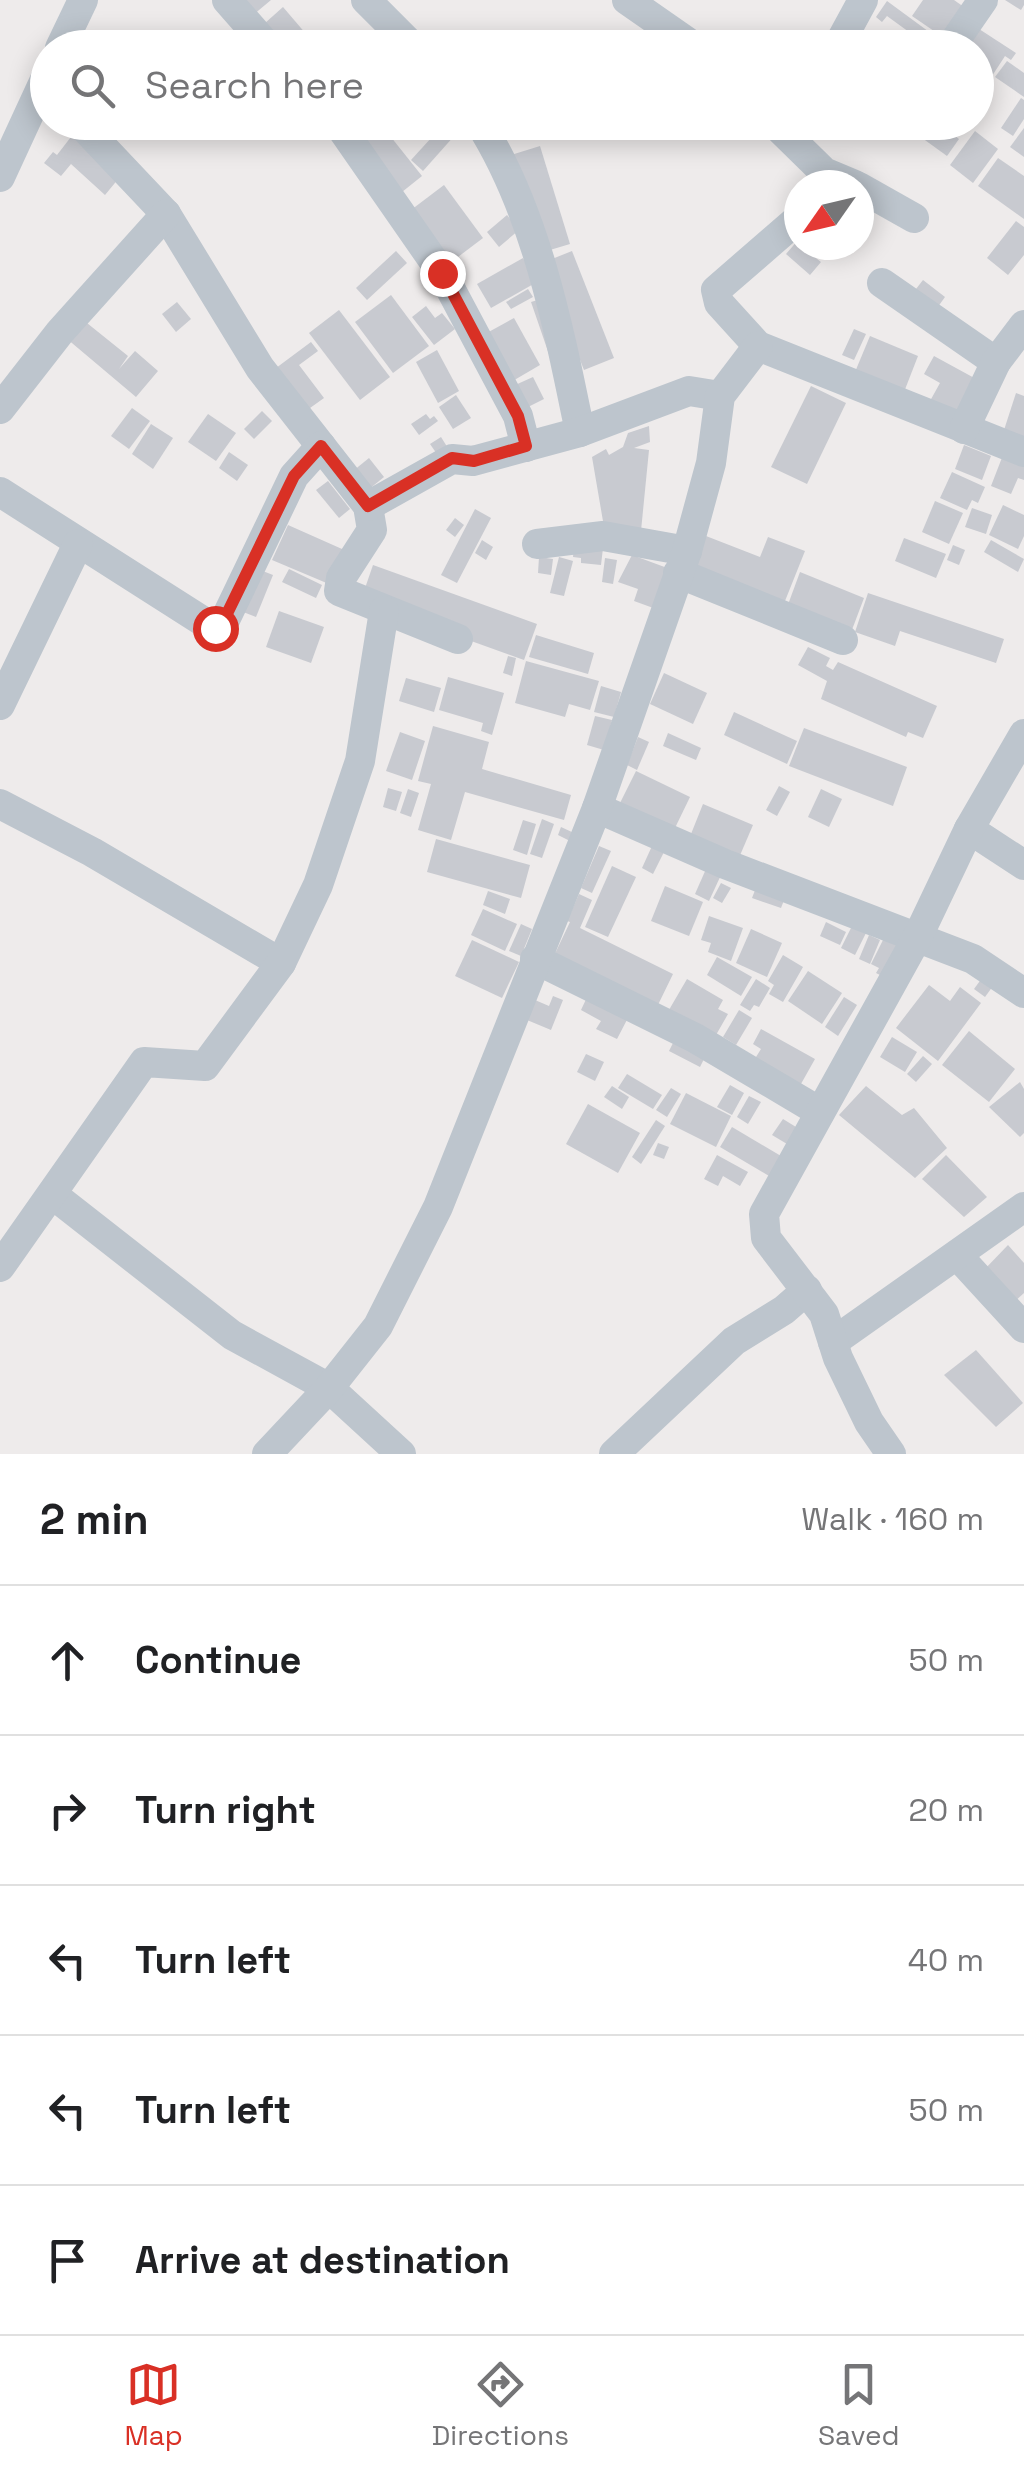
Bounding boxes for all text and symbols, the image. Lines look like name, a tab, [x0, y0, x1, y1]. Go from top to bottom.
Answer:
search box	[30, 30, 994, 140]
icon: search	[65, 58, 120, 113]
text: Search here	[145, 61, 364, 109]
north arrow	[784, 170, 874, 260]
route end	[420, 251, 466, 297]
route start	[193, 606, 239, 652]
text: 2 min	[40, 1493, 149, 1546]
text: Walk · 160 m	[801, 1499, 984, 1539]
icon: ahead	[40, 1633, 95, 1688]
text: Continue	[135, 1636, 301, 1684]
text: 50 m	[909, 1640, 984, 1680]
icon: right	[40, 1783, 95, 1838]
text: Turn right	[135, 1786, 316, 1834]
text: 20 m	[908, 1790, 984, 1830]
icon: left	[40, 1933, 95, 1988]
text: Turn left	[135, 1936, 291, 1984]
text: 40 m	[908, 1940, 984, 1980]
icon: left	[40, 2083, 95, 2138]
text: Turn left	[135, 2086, 291, 2134]
text: 50 m	[909, 2090, 984, 2130]
icon: arrive	[40, 2233, 95, 2288]
text: Arrive at destination	[135, 2236, 510, 2284]
tab: Map	[124, 2357, 183, 2453]
tab: Directions	[432, 2357, 569, 2453]
tab: Saved	[818, 2357, 900, 2453]

